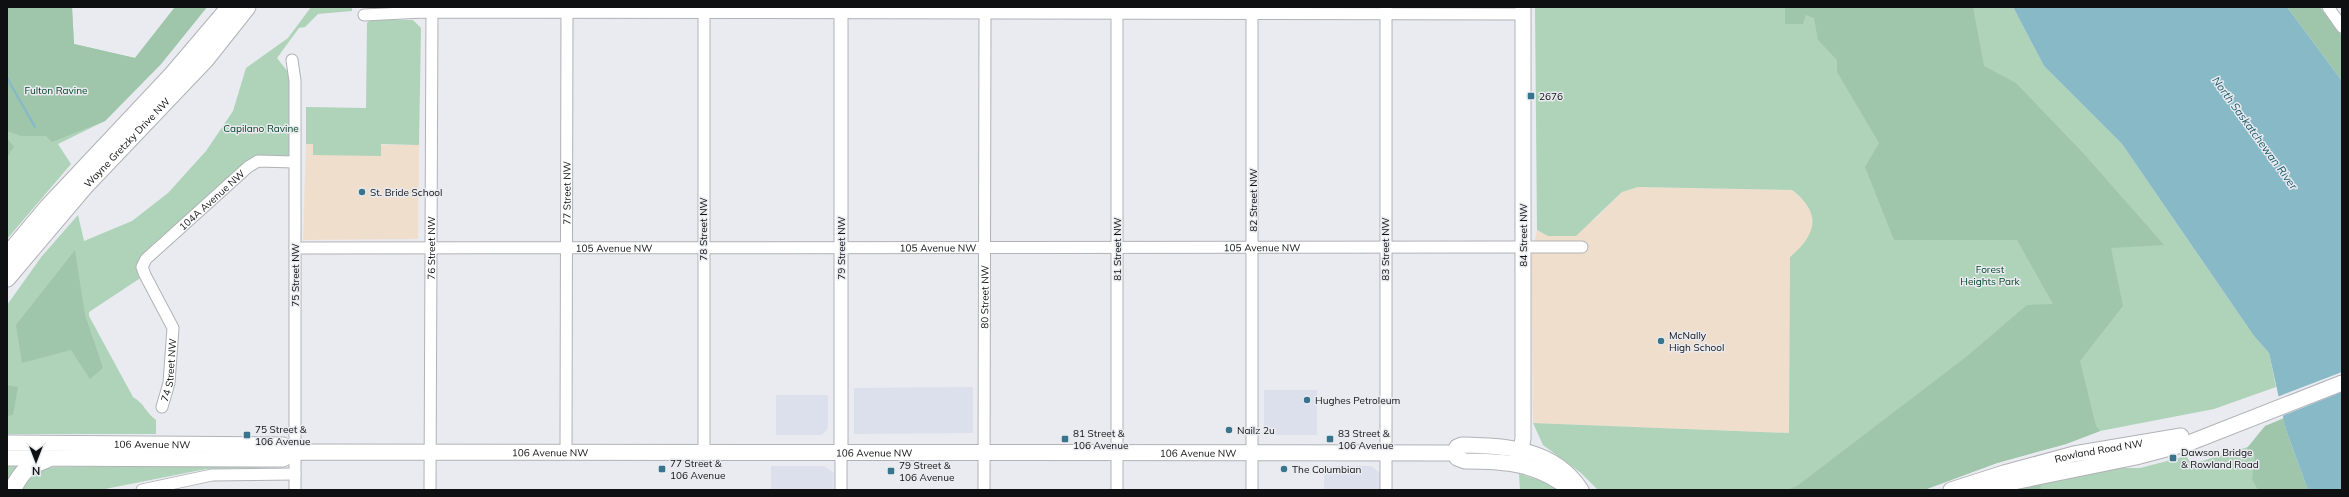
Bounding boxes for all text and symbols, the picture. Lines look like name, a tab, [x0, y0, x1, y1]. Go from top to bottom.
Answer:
water label: North Saskatchewan River	[2209, 74, 2301, 193]
park label: Fulton Ravine	[24, 84, 88, 97]
place label: 2676	[1539, 90, 1563, 103]
marker: 2676	[1526, 91, 1536, 101]
street label: Wayne Gretzky Drive NW	[81, 95, 172, 190]
park label: Capilano Ravine	[223, 122, 299, 135]
street label: 77 Street NW	[560, 161, 573, 225]
street label: 104A Avenue NW	[176, 167, 247, 233]
street label: 82 Street NW	[1247, 168, 1260, 232]
place label: St. Bride School	[370, 186, 442, 199]
marker: St. Bride School	[357, 187, 367, 197]
street label: 78 Street NW	[697, 197, 710, 261]
street label: 84 Street NW	[1517, 203, 1530, 267]
street label: 76 Street NW	[424, 216, 438, 280]
street label: 79 Street NW	[835, 216, 848, 280]
street label: 81 Street NW	[1111, 217, 1124, 281]
street label: 83 Street NW	[1379, 217, 1392, 281]
street label: 105 Avenue NW	[576, 241, 652, 254]
street label: 105 Avenue NW	[900, 241, 976, 254]
street label: 105 Avenue NW	[1224, 241, 1300, 254]
street label: 75 Street NW	[289, 243, 302, 307]
park label: Forest Heights Park	[1960, 263, 2021, 288]
street label: 80 Street NW	[978, 265, 991, 329]
place label: McNally High School	[1669, 329, 1724, 354]
marker: McNally High School	[1656, 336, 1666, 346]
street label: 74 Street NW	[158, 338, 179, 403]
place label: Hughes Petroleum	[1315, 394, 1400, 407]
marker: Hughes Petroleum	[1302, 395, 1312, 405]
place label: 75 Street & 106 Avenue	[255, 423, 310, 448]
place label: Nailz 2u	[1237, 424, 1275, 437]
marker: Nailz 2u	[1224, 425, 1234, 435]
place label: 81 Street & 106 Avenue	[1073, 427, 1128, 452]
place label: 83 Street & 106 Avenue	[1338, 427, 1393, 452]
marker: 75 Street & 106 Avenue	[242, 430, 252, 440]
marker: 81 Street & 106 Avenue	[1060, 434, 1070, 444]
marker: 83 Street & 106 Avenue	[1325, 434, 1335, 444]
street label: Rowland Road NW	[2053, 436, 2144, 466]
street label: 106 Avenue NW	[114, 437, 190, 451]
north arrow	[16, 441, 56, 481]
street label: 106 Avenue NW	[512, 446, 588, 459]
street label: 106 Avenue NW	[836, 446, 912, 459]
street label: 106 Avenue NW	[1160, 446, 1236, 459]
place label: Dawson Bridge & Rowland Road	[2181, 446, 2259, 471]
marker: Dawson Bridge & Rowland Road	[2168, 453, 2178, 463]
place label: 77 Street & 106 Avenue	[670, 457, 725, 482]
place label: 79 Street & 106 Avenue	[899, 459, 954, 484]
place label: The Columbian	[1292, 463, 1361, 476]
text: N	[32, 464, 40, 478]
marker: 77 Street & 106 Avenue	[657, 464, 667, 474]
marker: The Columbian	[1279, 464, 1289, 474]
marker: 79 Street & 106 Avenue	[886, 466, 896, 476]

